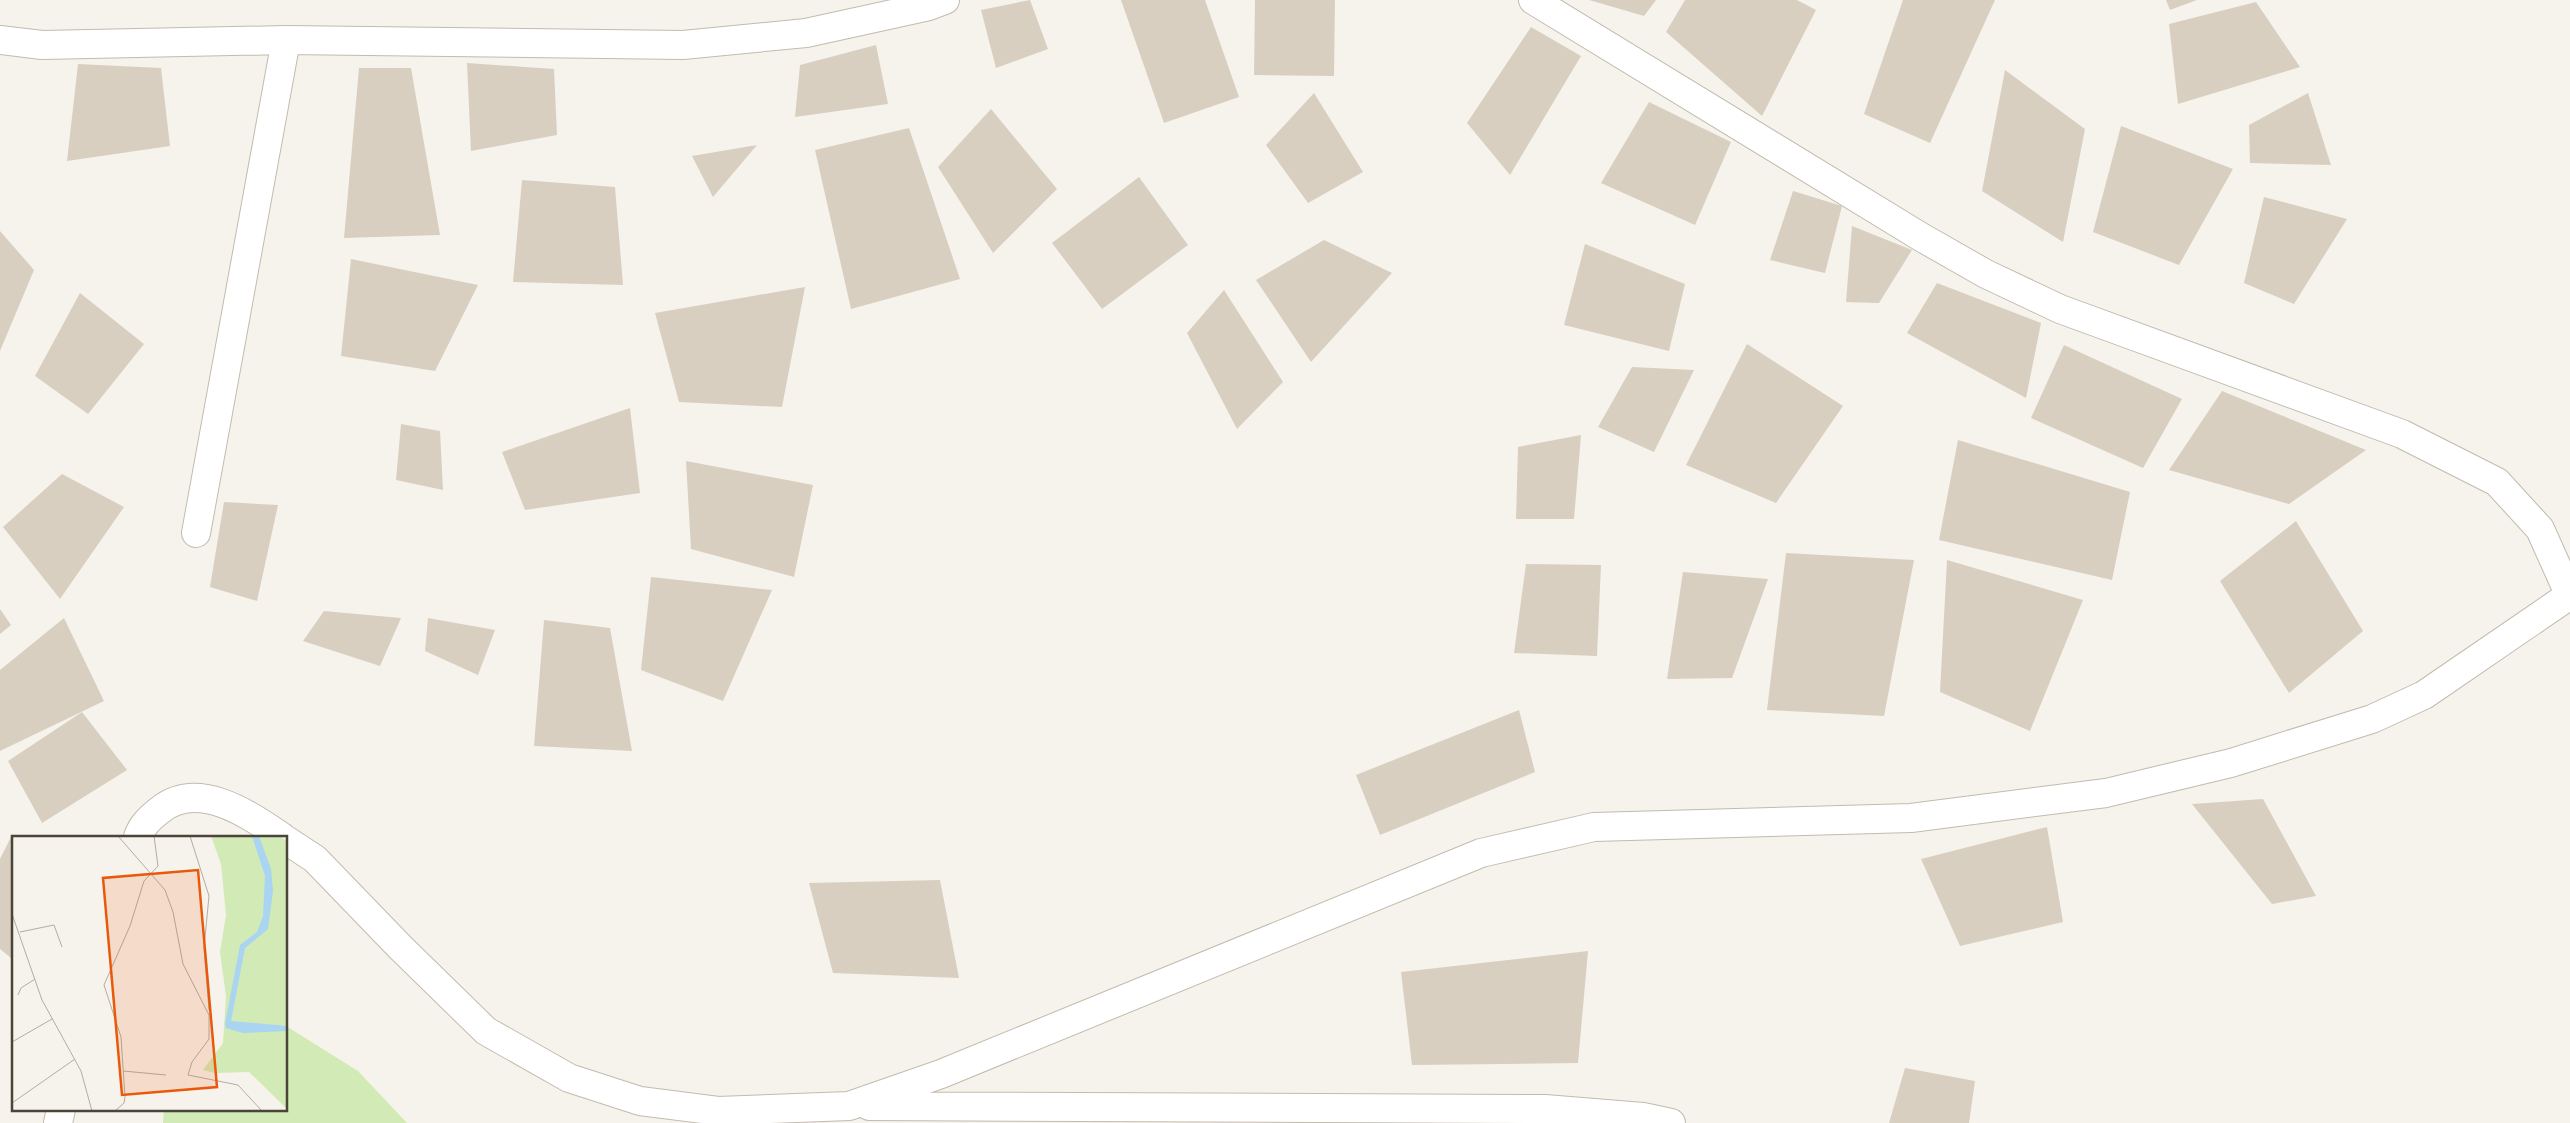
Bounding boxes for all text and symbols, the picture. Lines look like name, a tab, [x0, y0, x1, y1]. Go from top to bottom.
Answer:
inset map	[12, 836, 288, 1110]

